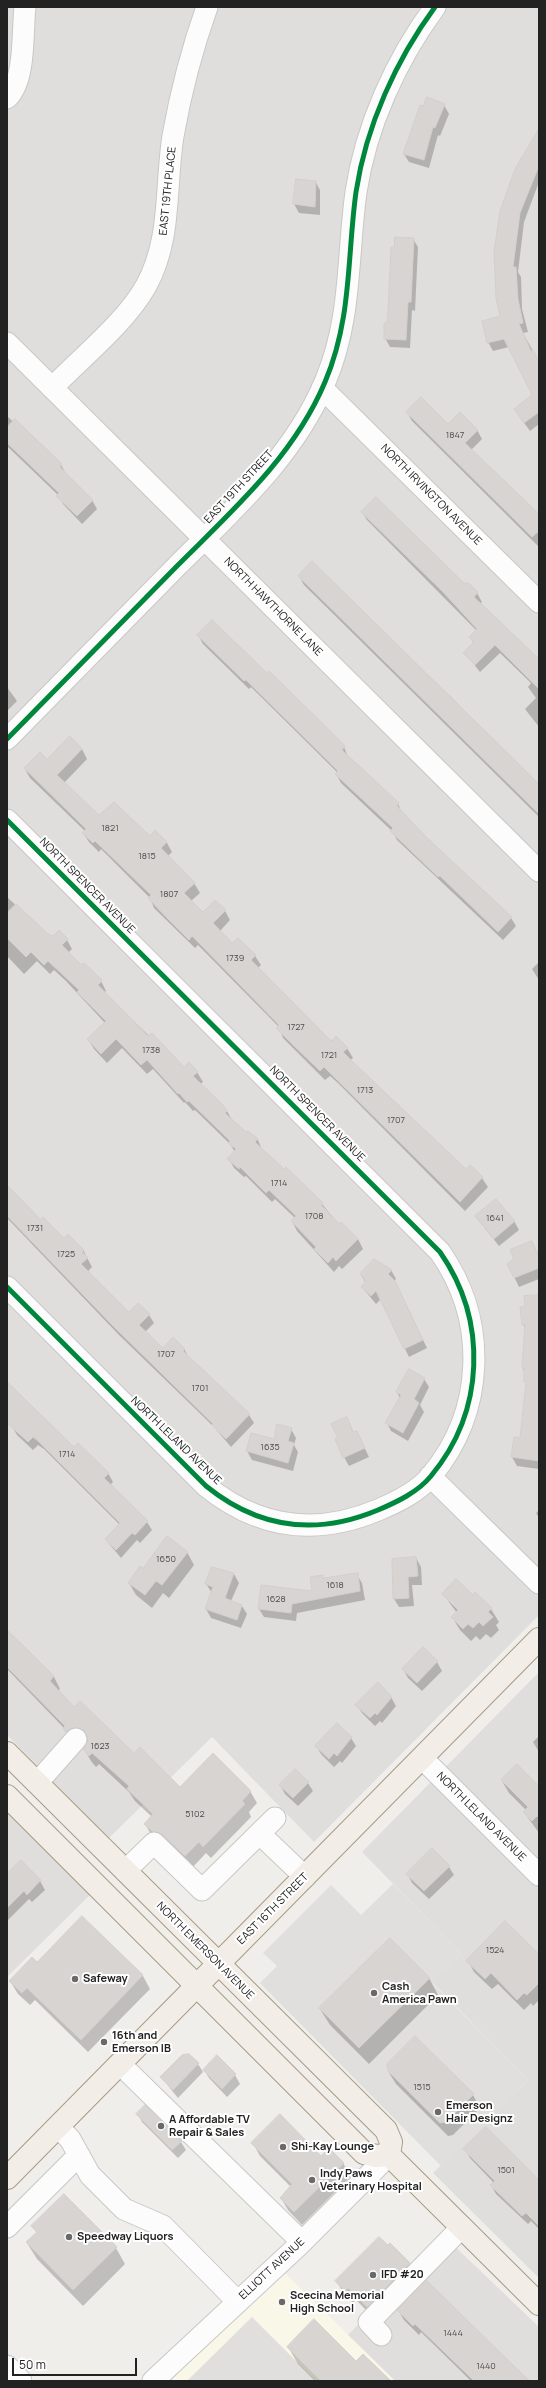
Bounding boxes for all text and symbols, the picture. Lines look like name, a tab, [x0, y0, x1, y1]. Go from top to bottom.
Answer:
street label: EAST 19TH PLACE	[157, 146, 179, 236]
house number: 1847	[446, 430, 464, 440]
street label: NORTH IRVINGTON AVENUE	[378, 442, 484, 548]
street label: EAST 19TH STREET	[202, 448, 276, 526]
street label: NORTH HAWTHORNE LANE	[221, 555, 325, 659]
house number: 1821	[101, 823, 119, 833]
street label: NORTH SPENCER AVENUE	[36, 835, 138, 937]
house number: 1815	[138, 851, 156, 861]
house number: 1807	[160, 889, 178, 899]
house number: 1739	[226, 953, 244, 963]
house number: 1727	[287, 1022, 305, 1032]
house number: 1738	[142, 1045, 160, 1055]
house number: 1721	[321, 1050, 337, 1060]
street label: NORTH SPENCER AVENUE	[266, 1063, 368, 1165]
house number: 1713	[357, 1085, 373, 1095]
house number: 1707	[387, 1115, 405, 1125]
house number: 1714	[271, 1178, 287, 1188]
house number: 1708	[305, 1211, 323, 1221]
house number: 1641	[486, 1213, 504, 1223]
house number: 1731	[27, 1223, 43, 1233]
house number: 1725	[57, 1249, 75, 1259]
house number: 1707	[157, 1349, 175, 1359]
house number: 1701	[191, 1383, 209, 1393]
street label: NORTH LELAND AVENUE	[128, 1394, 224, 1488]
house number: 1635	[260, 1442, 280, 1452]
house number: 1714	[59, 1449, 75, 1459]
house number: 1650	[156, 1554, 176, 1564]
house number: 1618	[326, 1580, 344, 1590]
house number: 1628	[266, 1594, 286, 1604]
house number: 1623	[90, 1741, 110, 1751]
street label: NORTH LELAND AVENUE	[434, 1770, 528, 1864]
house number: 5102	[185, 1809, 205, 1819]
street label: EAST 16TH STREET	[235, 1871, 311, 1947]
street label: NORTH EMERSON AVENUE	[153, 1899, 257, 2003]
house number: 1524	[486, 1945, 504, 1955]
place label: Safeway	[83, 1972, 128, 1986]
marker: Safeway	[70, 1974, 80, 1984]
place label: Cash America Pawn	[382, 1980, 457, 2006]
marker: Cash America Pawn	[369, 1988, 379, 1998]
place label: 16th and Emerson IB	[112, 2029, 171, 2055]
marker: 16th and Emerson IB	[99, 2037, 109, 2047]
house number: 1515	[413, 2082, 431, 2092]
place label: Emerson Hair Designz	[446, 2099, 513, 2125]
marker: Emerson Hair Designz	[433, 2107, 443, 2117]
place label: A Affordable TV Repair & Sales	[169, 2113, 250, 2139]
marker: A Affordable TV Repair & Sales	[156, 2121, 166, 2131]
place label: Shi-Kay Lounge	[291, 2140, 374, 2154]
marker: Shi-Kay Lounge	[278, 2142, 288, 2152]
house number: 1501	[497, 2165, 515, 2175]
place label: Indy Paws Veterinary Hospital	[320, 2167, 422, 2193]
marker: Indy Paws Veterinary Hospital	[307, 2175, 317, 2185]
place label: Speedway Liquors	[77, 2230, 173, 2244]
marker: Speedway Liquors	[64, 2232, 74, 2242]
street label: ELLIOTT AVENUE	[237, 2235, 307, 2303]
place label: IFD #20	[381, 2268, 424, 2282]
marker: IFD #20	[368, 2270, 378, 2280]
place label: Scecina Memorial High School	[290, 2289, 384, 2315]
marker: Scecina Memorial High School	[277, 2297, 287, 2307]
house number: 1444	[443, 2328, 463, 2338]
scale bar	[14, 2350, 139, 2376]
text: 50 m	[19, 2356, 46, 2373]
house number: 1440	[476, 2361, 496, 2371]

